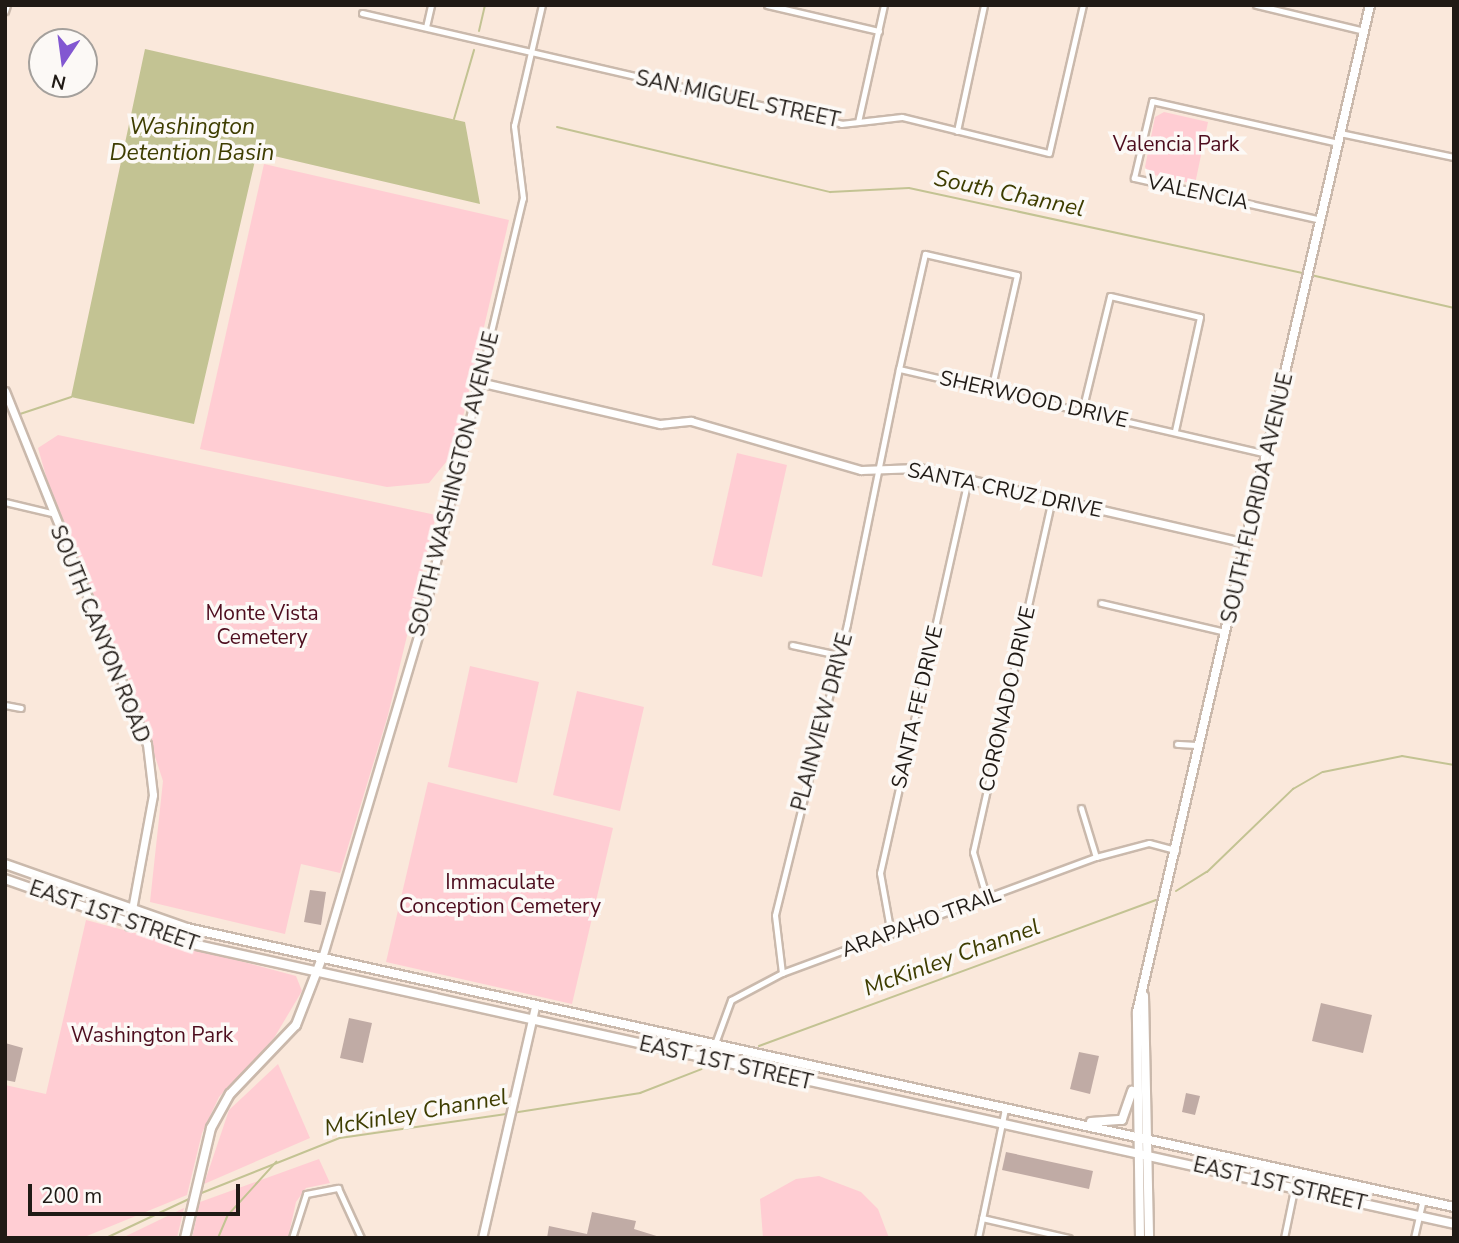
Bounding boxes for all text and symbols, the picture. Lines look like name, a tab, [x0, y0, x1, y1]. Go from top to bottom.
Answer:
north arrow	[28, 28, 98, 98]
street label: SAN MIGUEL STREET	[634, 65, 842, 133]
text: N	[49, 67, 69, 96]
water label: Washington Detention Basin	[110, 113, 274, 167]
park label: Valencia Park	[1113, 131, 1239, 157]
water label: South Channel	[931, 165, 1087, 223]
street label: VALENCIA	[1145, 169, 1251, 215]
street label: SOUTH WASHINGTON AVENUE	[404, 329, 504, 639]
street label: SHERWOOD DRIVE	[937, 365, 1131, 433]
street label: SOUTH FLORIDA AVENUE	[1216, 370, 1298, 626]
street label: SANTA CRUZ DRIVE	[905, 457, 1105, 523]
street label: SOUTH CANYON ROAD	[45, 522, 155, 746]
park label: Monte Vista Cemetery	[205, 600, 319, 650]
street label: CORONADO DRIVE	[973, 604, 1041, 794]
street label: SANTA FE DRIVE	[886, 623, 948, 791]
street label: PLAINVIEW DRIVE	[786, 631, 858, 813]
park label: Immaculate Conception Cemetery	[399, 869, 601, 919]
street label: EAST 1ST STREET	[26, 875, 202, 957]
street label: ARAPAHO TRAIL	[838, 882, 1004, 962]
water label: McKinley Channel	[860, 913, 1044, 1003]
park label: Washington Park	[71, 1022, 233, 1048]
street label: EAST 1ST STREET	[637, 1031, 815, 1095]
water label: McKinley Channel	[322, 1083, 510, 1143]
street label: EAST 1ST STREET	[1191, 1152, 1369, 1216]
scale bar	[32, 1170, 243, 1214]
text: 200 m	[41, 1182, 102, 1210]

